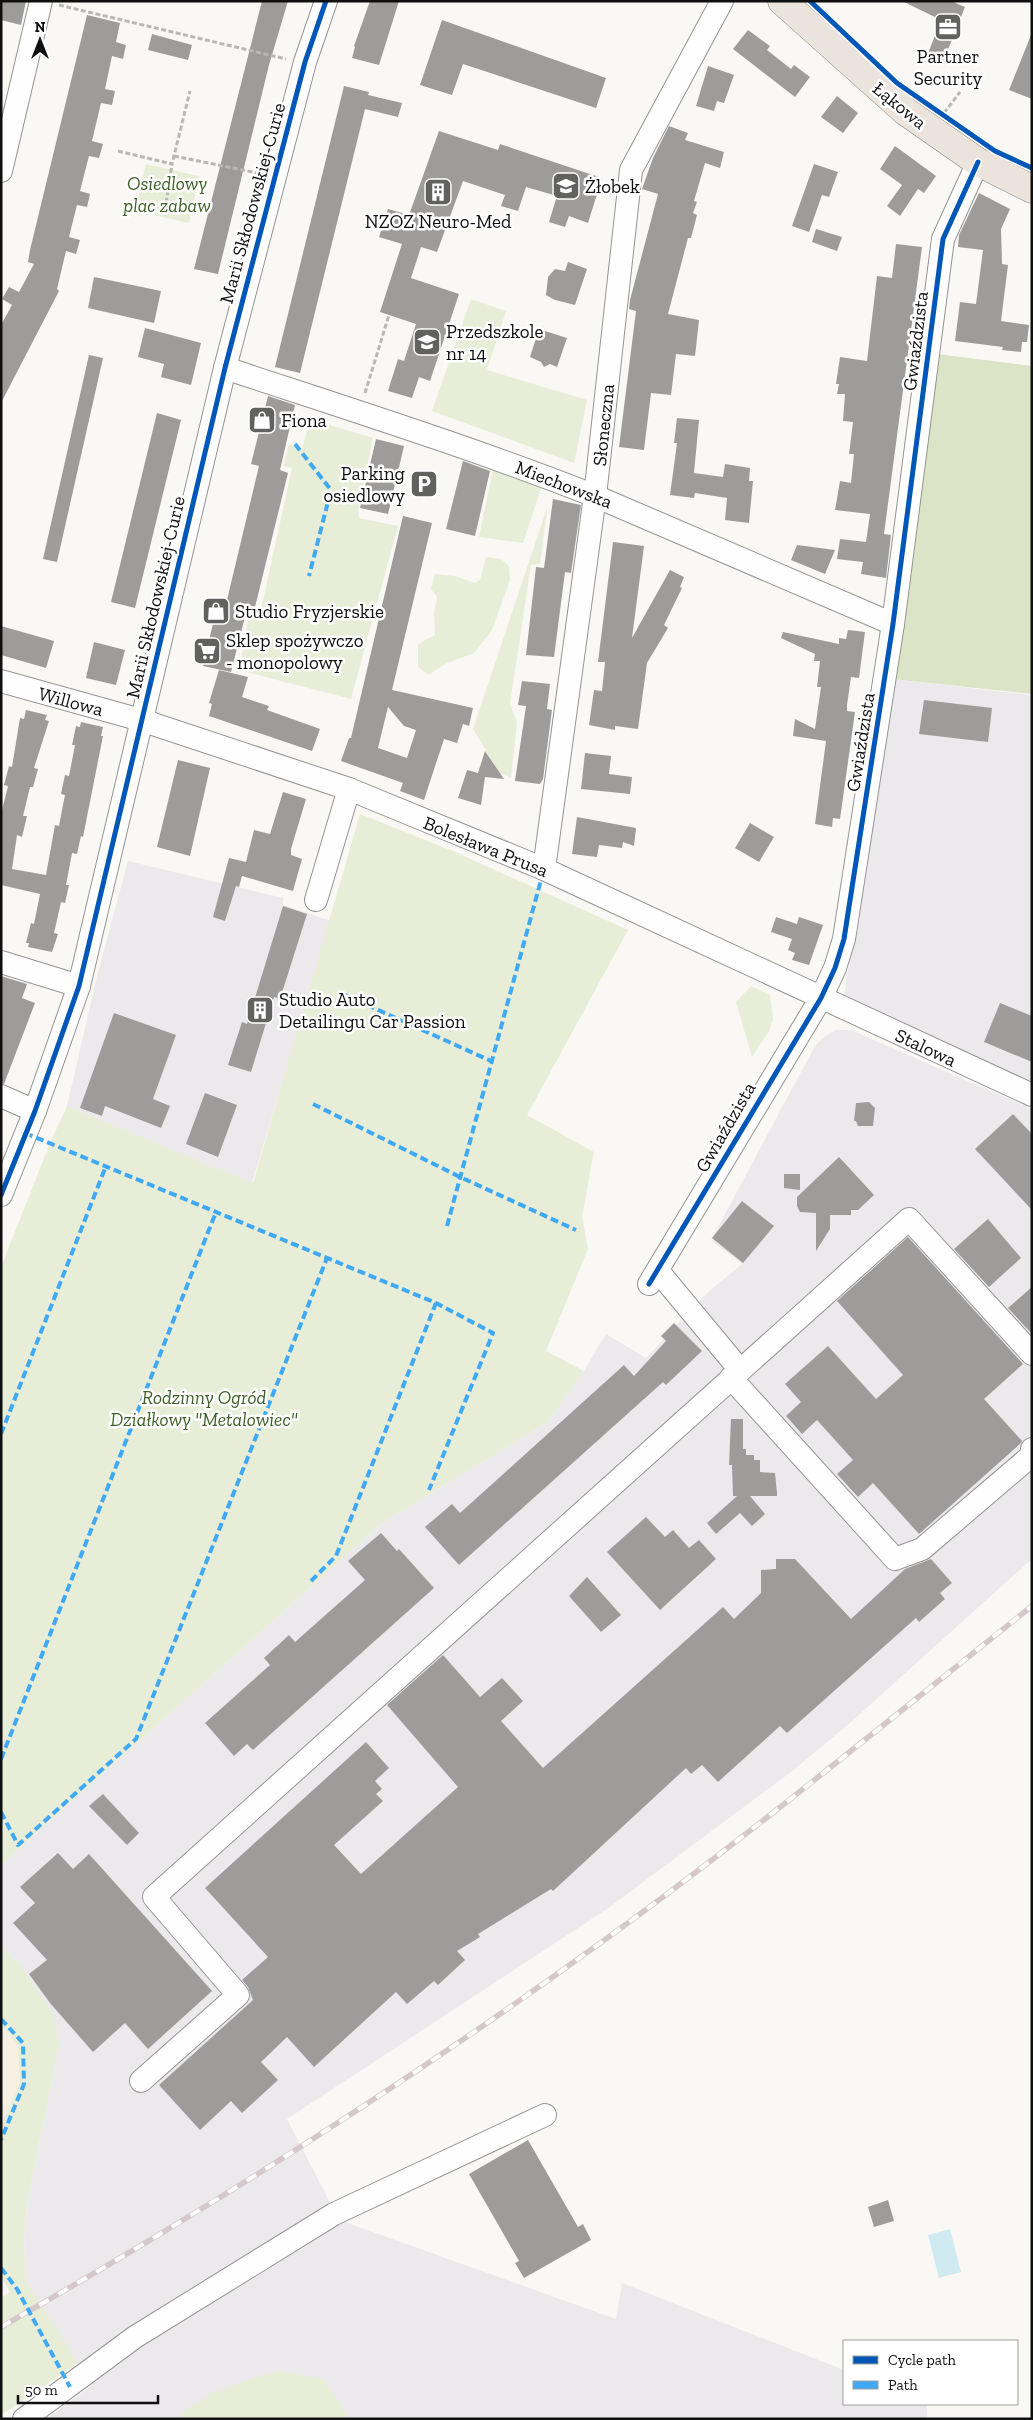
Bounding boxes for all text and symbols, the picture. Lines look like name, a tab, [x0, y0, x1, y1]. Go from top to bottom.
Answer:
office icon: Partner Security	[933, 12, 963, 42]
north arrow	[15, 15, 65, 65]
text: N	[35, 19, 46, 36]
place label: Partner Security	[914, 45, 983, 90]
street label: Łąkowa	[868, 77, 931, 134]
street label: Marii Skłodowskiej-Curie	[215, 100, 290, 306]
school or university icon: Żłobek	[551, 171, 581, 201]
park label: Osiedlowy plac zabaw	[122, 172, 211, 217]
place label: Żłobek	[585, 175, 640, 198]
building icon: NZOZ Neuro-Med	[423, 177, 453, 207]
place label: NZOZ Neuro-Med	[365, 210, 512, 233]
street label: Gwiaździsta	[898, 290, 933, 392]
place label: Przedszkole nr 14	[446, 320, 544, 365]
school or university icon: Przedszkole nr 14	[412, 327, 442, 357]
street label: Słoneczna	[588, 383, 619, 467]
shop icon: Fiona	[247, 405, 277, 435]
place label: Fiona	[281, 409, 327, 432]
street label: Miechowska	[512, 456, 615, 513]
place label: Parking osiedlowy	[323, 462, 406, 507]
parking icon: Parking osiedlowy	[409, 469, 439, 499]
street label: Marii Skłodowskiej-Curie	[121, 494, 190, 701]
shop icon: Studio Fryzjerskie	[201, 596, 231, 626]
place label: Studio Fryzjerskie	[235, 600, 384, 623]
place label: Sklep spożywczo - monopolowy	[226, 629, 364, 674]
supermarket icon: Sklep spożywczo - monopolowy	[192, 636, 222, 666]
street label: Willowa	[36, 682, 106, 721]
street label: Gwiaździsta	[841, 691, 880, 793]
street label: Bolesława Prusa	[420, 811, 552, 882]
place label: Studio Auto Detailingu Car Passion	[279, 988, 466, 1033]
building icon: Studio Auto Detailingu Car Passion	[245, 995, 275, 1025]
street label: Stalowa	[892, 1023, 960, 1072]
street label: Gwiaździsta	[690, 1078, 760, 1176]
park label: Rodzinny Ogród Działkowy "Metalowiec"	[110, 1386, 298, 1431]
legend	[843, 2340, 1018, 2405]
text: Cycle path	[888, 2351, 957, 2369]
scale bar	[18, 2372, 158, 2404]
text: Path	[888, 2376, 918, 2394]
text: 50 m	[25, 2381, 58, 2399]

